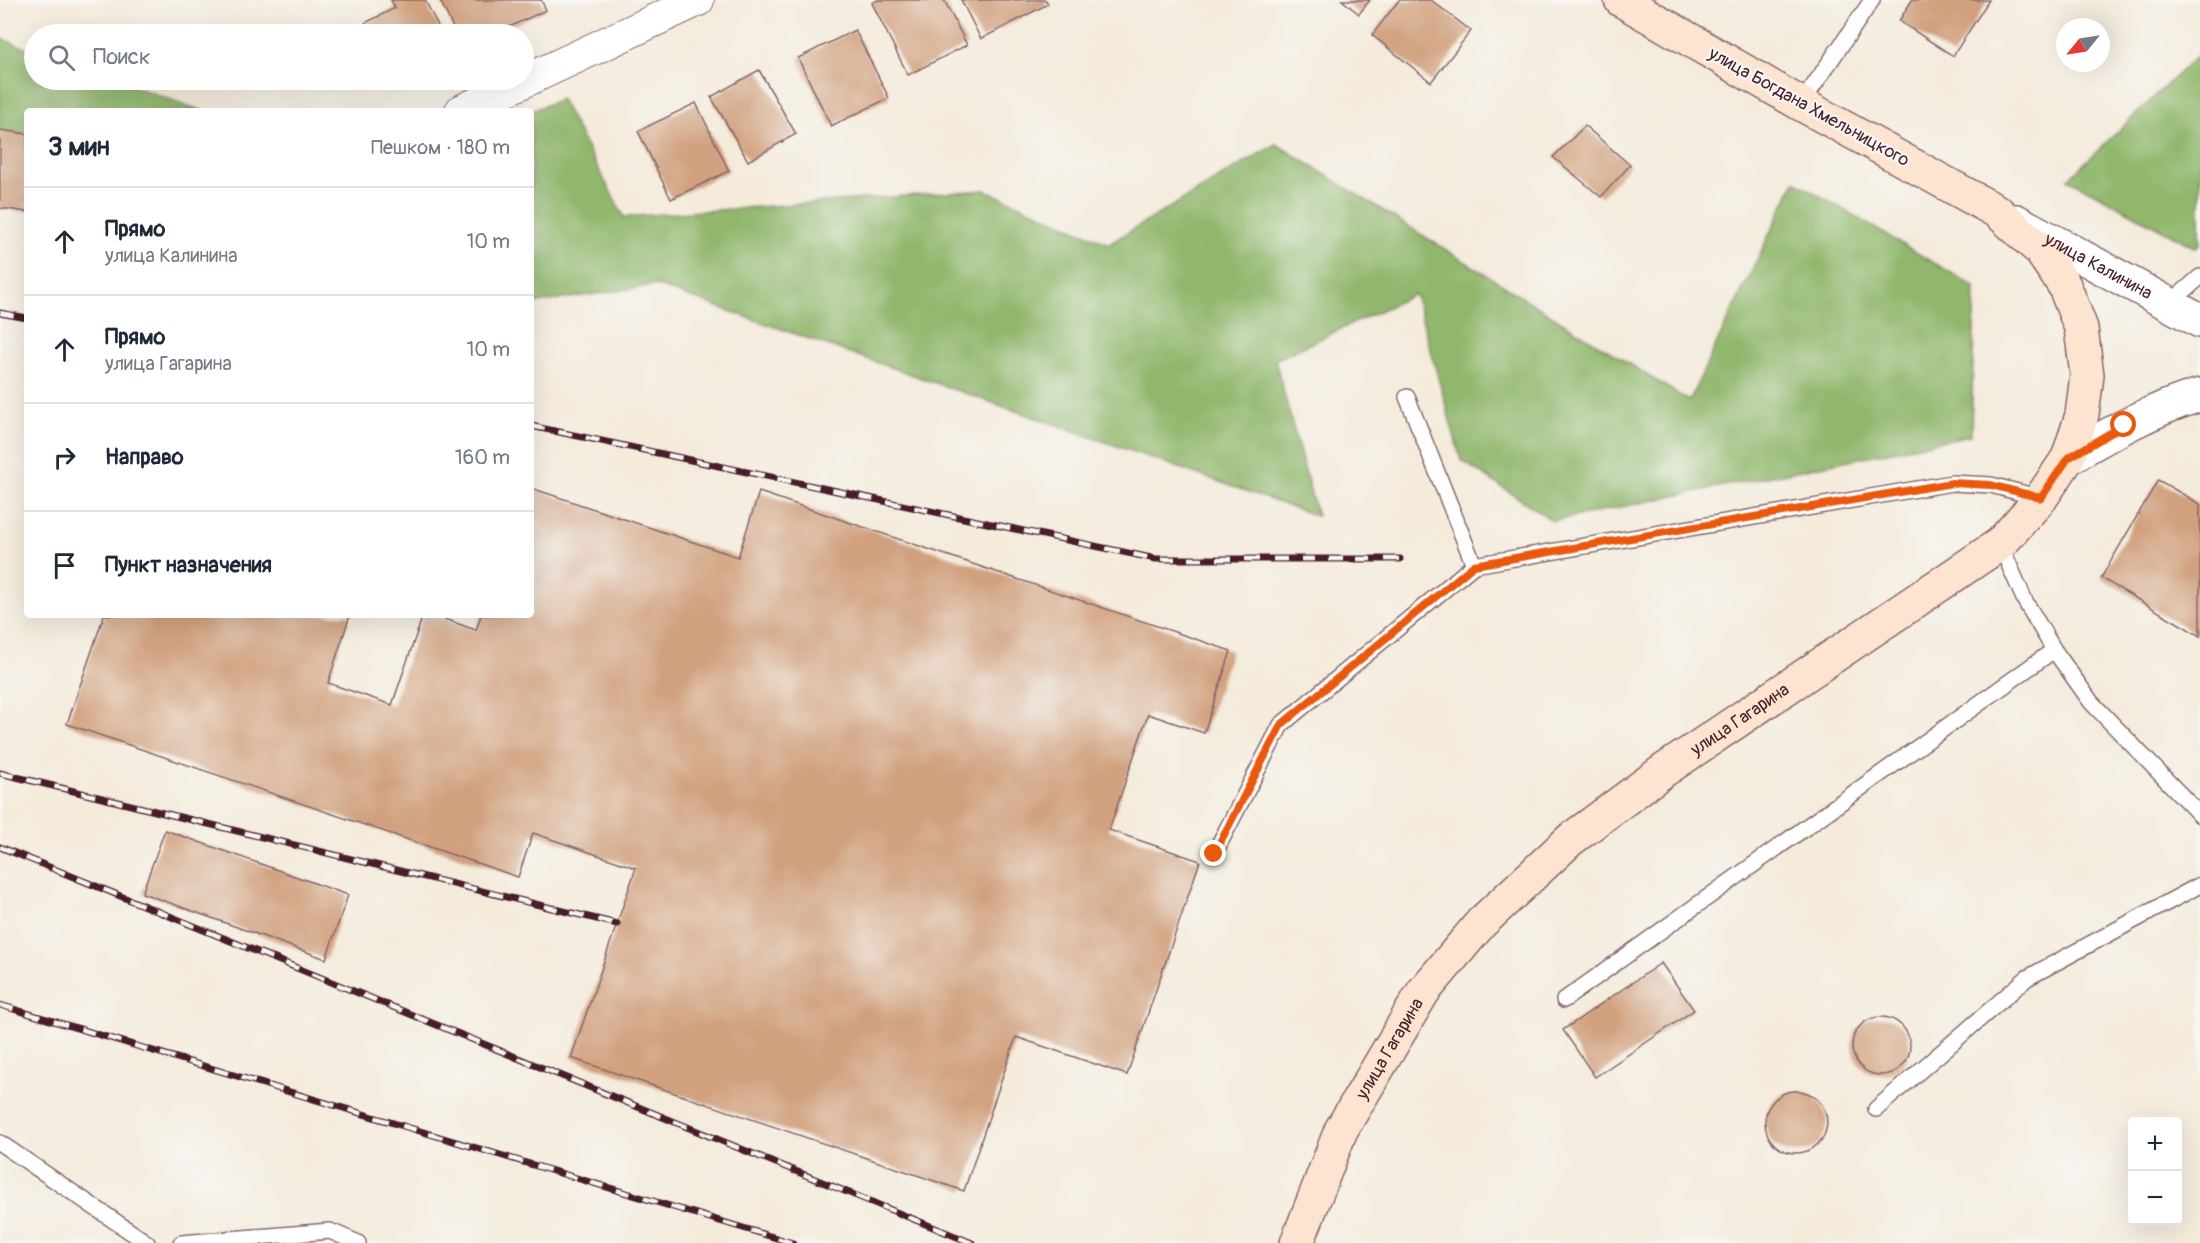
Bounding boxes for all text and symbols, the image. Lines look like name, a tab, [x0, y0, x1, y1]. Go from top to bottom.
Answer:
north arrow	[2056, 18, 2110, 72]
search box	[24, 24, 534, 90]
icon: search	[45, 41, 78, 74]
street label: улица Богдана Хмельницкого	[1704, 42, 1914, 172]
text: Поиск	[93, 43, 150, 71]
text: 3 мин	[48, 131, 110, 163]
text: Пешком · 180 m	[371, 135, 510, 160]
text: Прямо	[105, 215, 165, 243]
icon: ahead	[48, 225, 81, 258]
street label: улица Калинина	[2040, 227, 2157, 304]
text: 10 m	[466, 229, 510, 254]
text: улица Калинина	[105, 243, 238, 268]
text: Прямо	[105, 323, 165, 351]
icon: ahead	[48, 333, 81, 366]
text: 10 m	[466, 337, 510, 362]
text: улица Гагарина	[105, 351, 232, 376]
route start	[2110, 411, 2136, 437]
icon: right	[48, 441, 81, 474]
text: Направо	[105, 443, 184, 471]
text: 160 m	[455, 445, 510, 470]
icon: arrive	[48, 549, 81, 582]
text: Пункт назначения	[105, 551, 272, 579]
street label: улица Гагарина	[1685, 678, 1794, 761]
route end	[1200, 840, 1226, 866]
street label: улица Гагарина	[1350, 994, 1428, 1104]
map controls	[2128, 1117, 2182, 1225]
button: +	[2128, 1117, 2182, 1171]
button: −	[2128, 1171, 2182, 1225]

